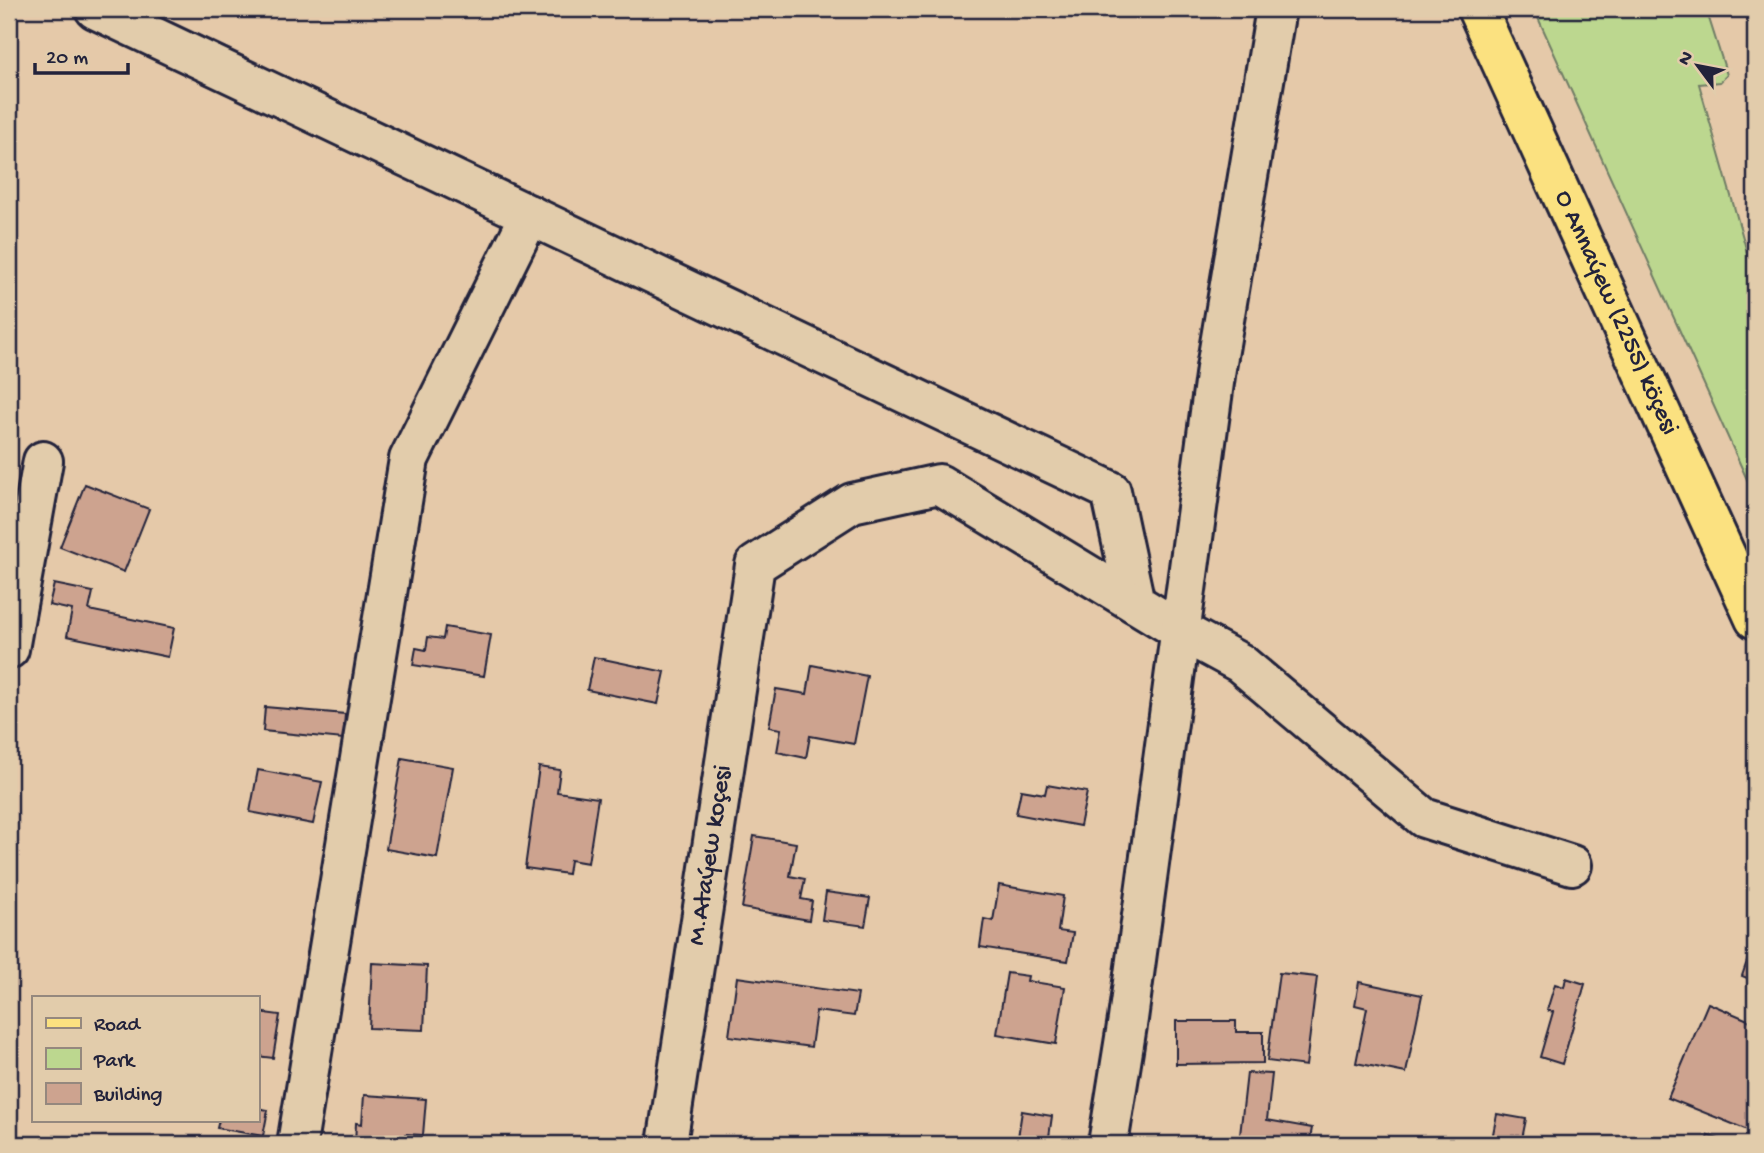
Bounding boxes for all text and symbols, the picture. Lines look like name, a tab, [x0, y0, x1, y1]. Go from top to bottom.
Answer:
scale bar	[35, 32, 128, 76]
north arrow	[1662, 32, 1732, 102]
text: 20 m	[46, 47, 88, 72]
text: N	[1674, 47, 1700, 70]
street label: O Annaýew (2255) köçesi	[1546, 186, 1685, 440]
street label: M.Ataýew koçesi	[682, 763, 740, 947]
legend	[32, 996, 259, 1122]
text: Road	[94, 1014, 142, 1039]
text: Park	[93, 1050, 137, 1075]
text: Building	[93, 1084, 163, 1109]

